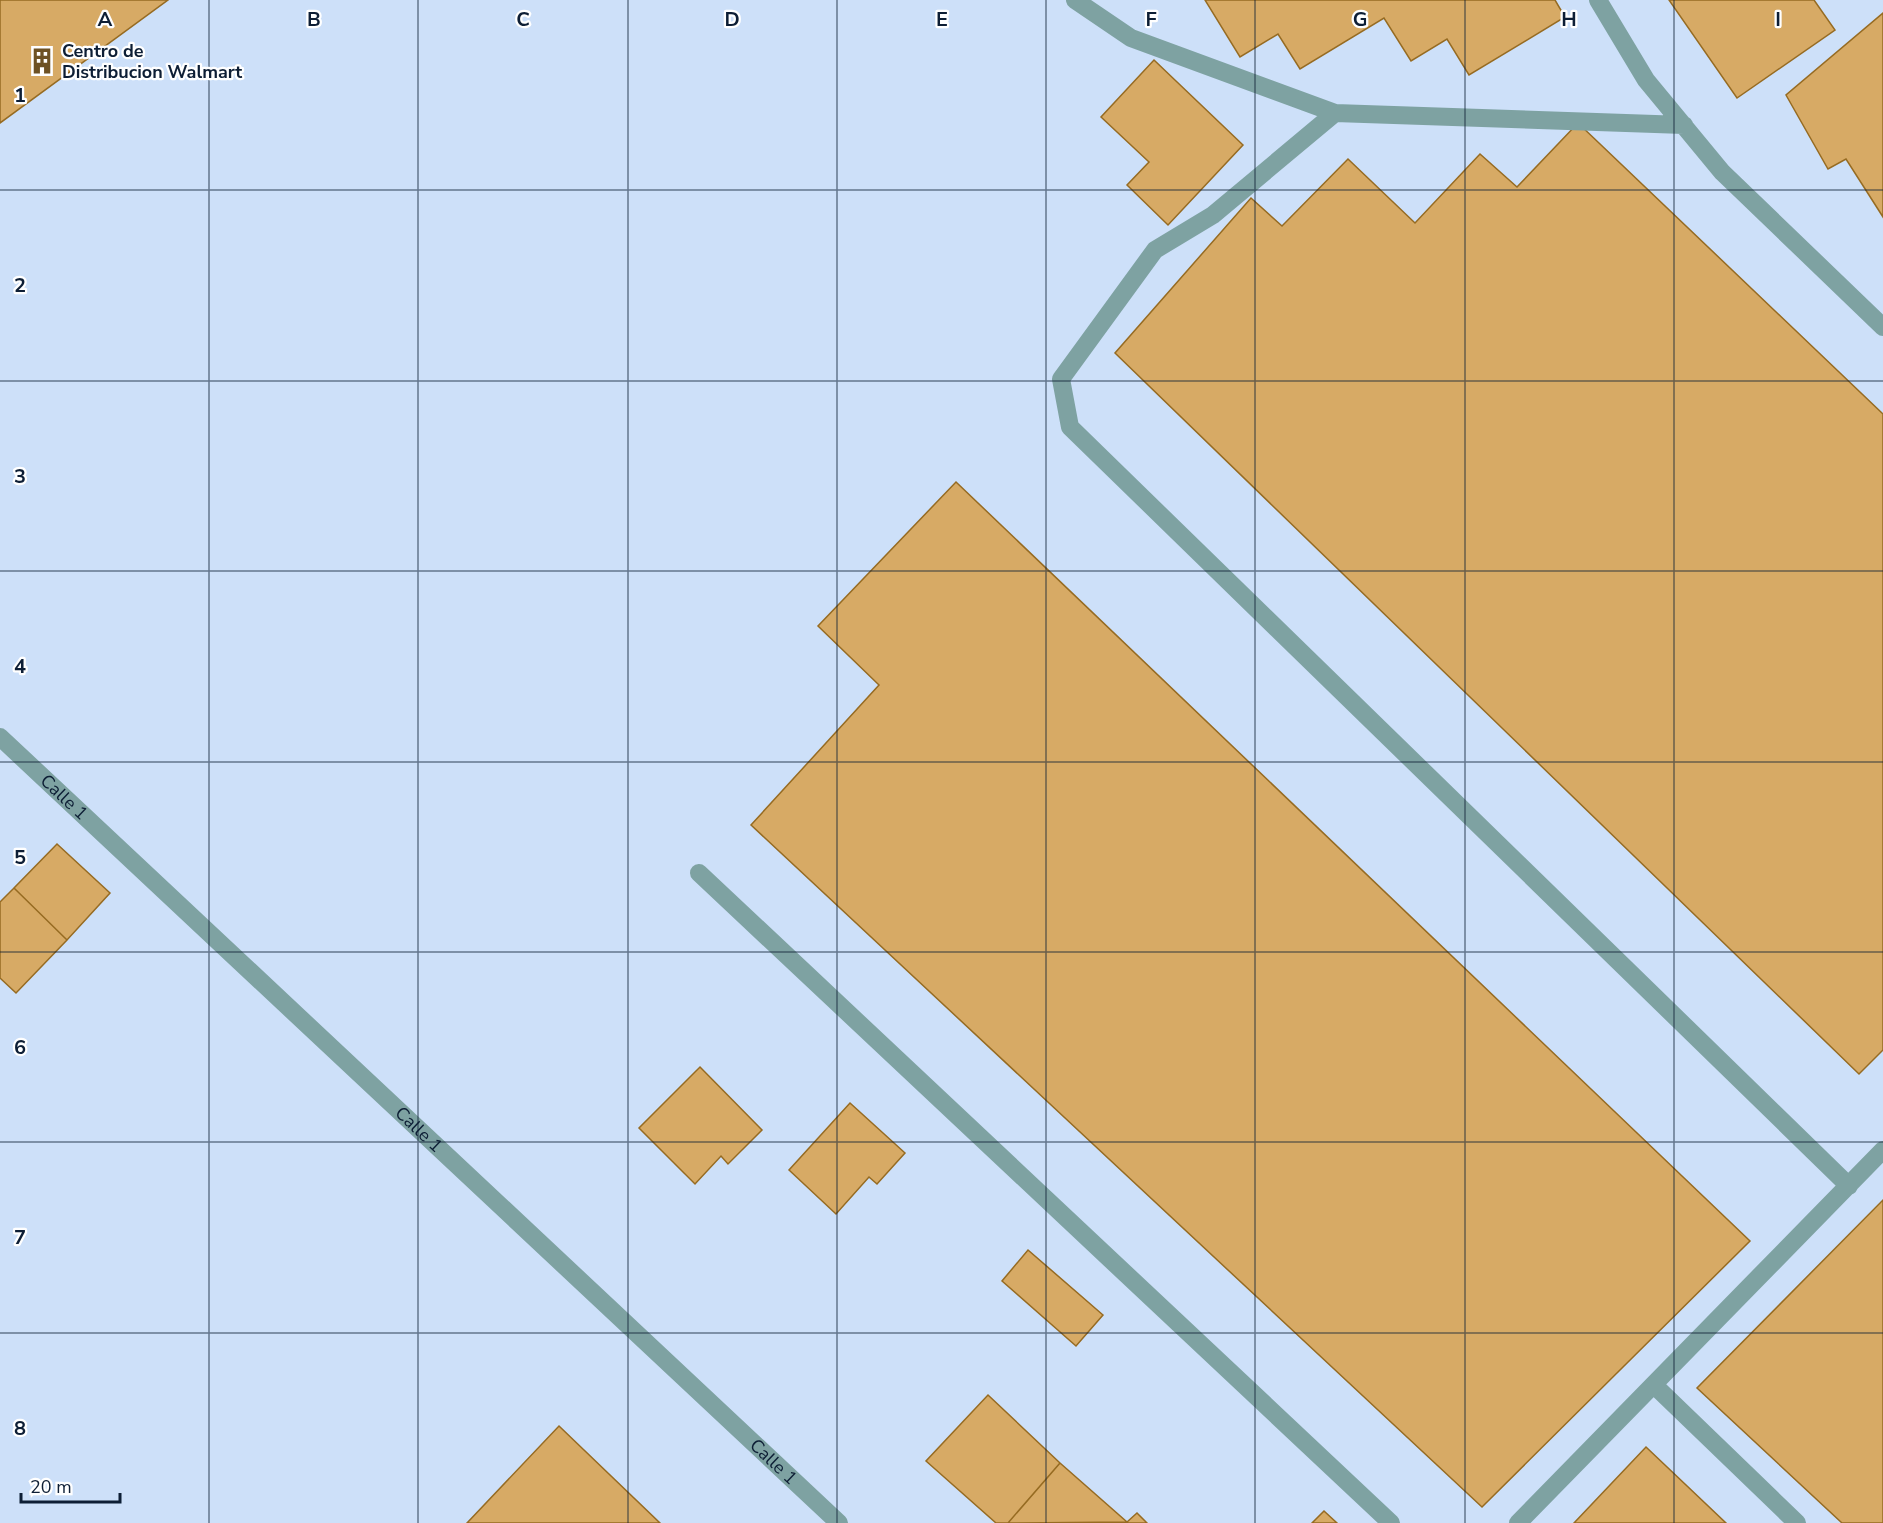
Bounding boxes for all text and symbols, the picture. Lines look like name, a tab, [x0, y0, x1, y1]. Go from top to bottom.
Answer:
text: A	[98, 6, 113, 33]
text: B	[307, 6, 321, 33]
text: C	[516, 6, 530, 33]
text: D	[724, 6, 740, 33]
text: E	[936, 6, 948, 33]
text: F	[1145, 6, 1157, 33]
text: G	[1353, 6, 1367, 33]
text: H	[1561, 6, 1577, 33]
text: I	[1775, 6, 1781, 33]
place label: Centro de Distribucion Walmart	[62, 39, 242, 84]
building icon: Centro de Distribucion Walmart	[27, 46, 57, 76]
text: 1	[14, 82, 26, 109]
text: 2	[14, 272, 26, 299]
text: 3	[14, 463, 26, 490]
text: 4	[14, 653, 26, 680]
street label: Calle 1	[35, 769, 93, 825]
text: 5	[14, 844, 26, 871]
text: 6	[14, 1034, 26, 1061]
street label: Calle 1	[390, 1101, 448, 1158]
text: 7	[14, 1224, 26, 1251]
text: 8	[14, 1415, 26, 1442]
street label: Calle 1	[745, 1433, 803, 1490]
scale bar	[21, 1466, 120, 1504]
text: 20 m	[30, 1475, 72, 1499]

